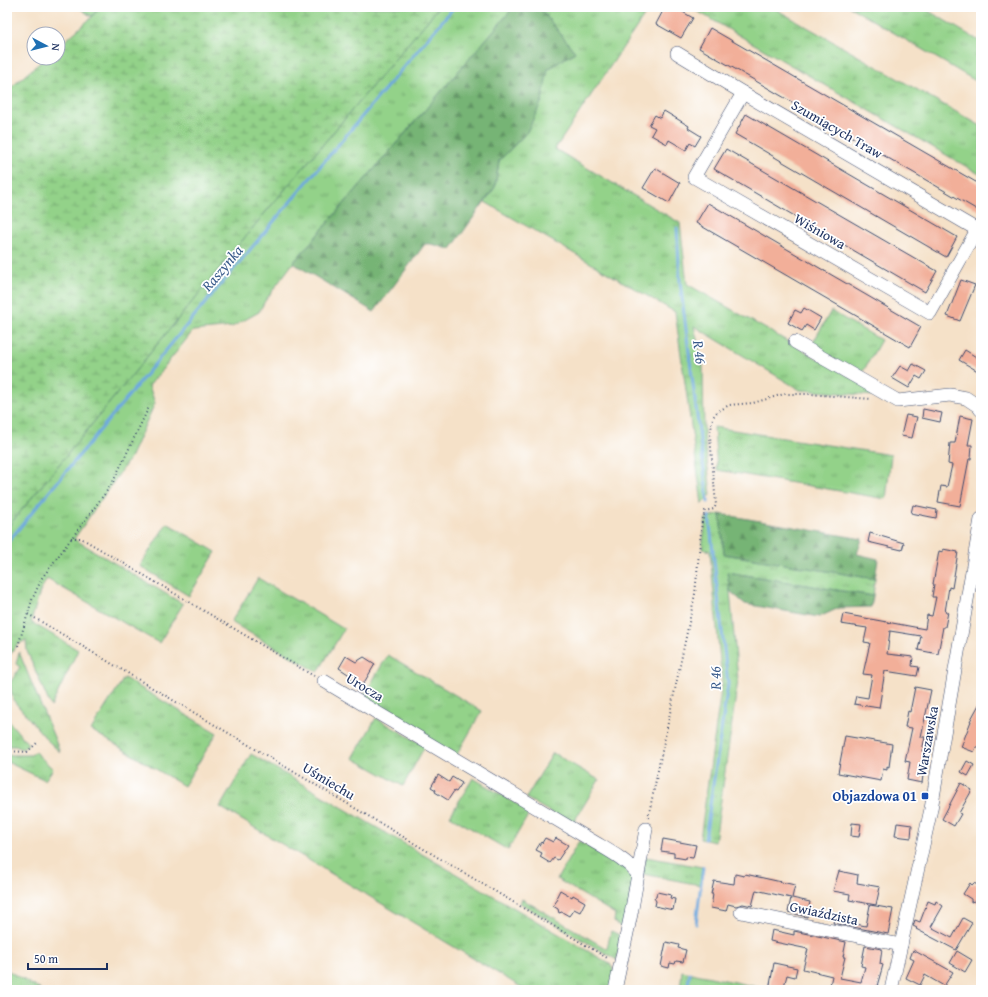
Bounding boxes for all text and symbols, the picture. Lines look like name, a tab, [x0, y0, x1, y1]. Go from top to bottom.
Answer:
north arrow	[26, 26, 66, 66]
text: N	[47, 43, 64, 52]
street label: Szumiących Traw	[788, 95, 886, 163]
street label: Wiśniowa	[791, 208, 850, 254]
water label: Raszynka	[196, 240, 248, 296]
water label: R 46	[688, 338, 712, 366]
water label: R 46	[704, 665, 726, 691]
street label: Urocza	[342, 668, 388, 706]
street label: Warszawska	[911, 704, 943, 778]
street label: Uśmiechu	[299, 757, 359, 805]
place label: Objazdowa 01	[833, 786, 917, 806]
marker: Objazdowa 01	[920, 791, 930, 801]
street label: Gwiaździsta	[788, 896, 860, 930]
scale bar	[28, 945, 107, 971]
text: 50 m	[34, 950, 58, 967]

